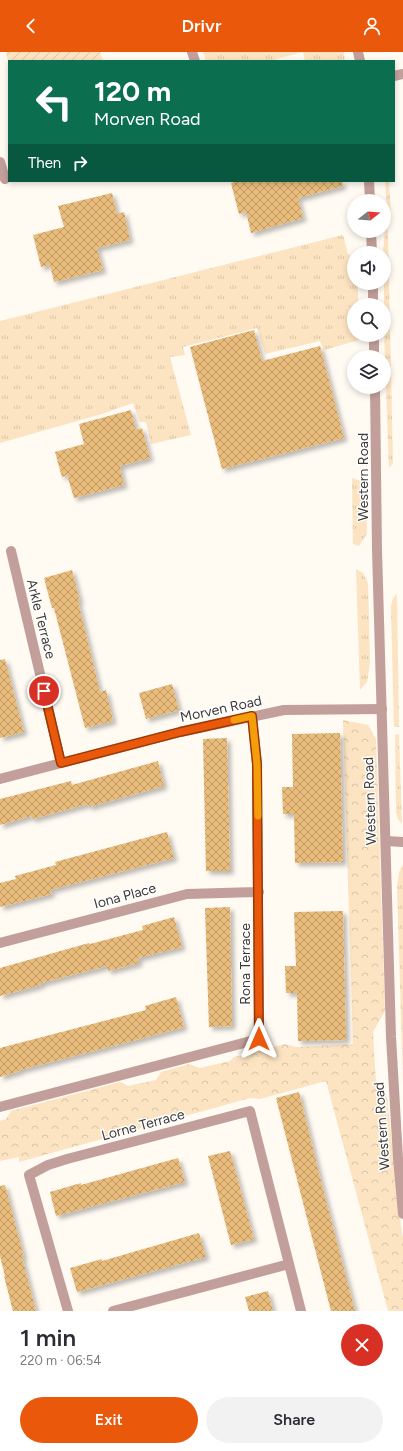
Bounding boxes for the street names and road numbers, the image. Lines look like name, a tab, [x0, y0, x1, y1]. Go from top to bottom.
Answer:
street label: Western Road	[355, 433, 372, 521]
street label: Arkle Terrace	[23, 577, 59, 661]
street label: Morven Road	[179, 692, 263, 726]
street label: Western Road	[360, 757, 380, 845]
street label: Iona Place	[92, 879, 158, 912]
street label: Rona Terrace	[237, 923, 254, 1005]
street label: Western Road	[370, 1081, 394, 1171]
street label: Lorne Terrace	[100, 1106, 187, 1144]

